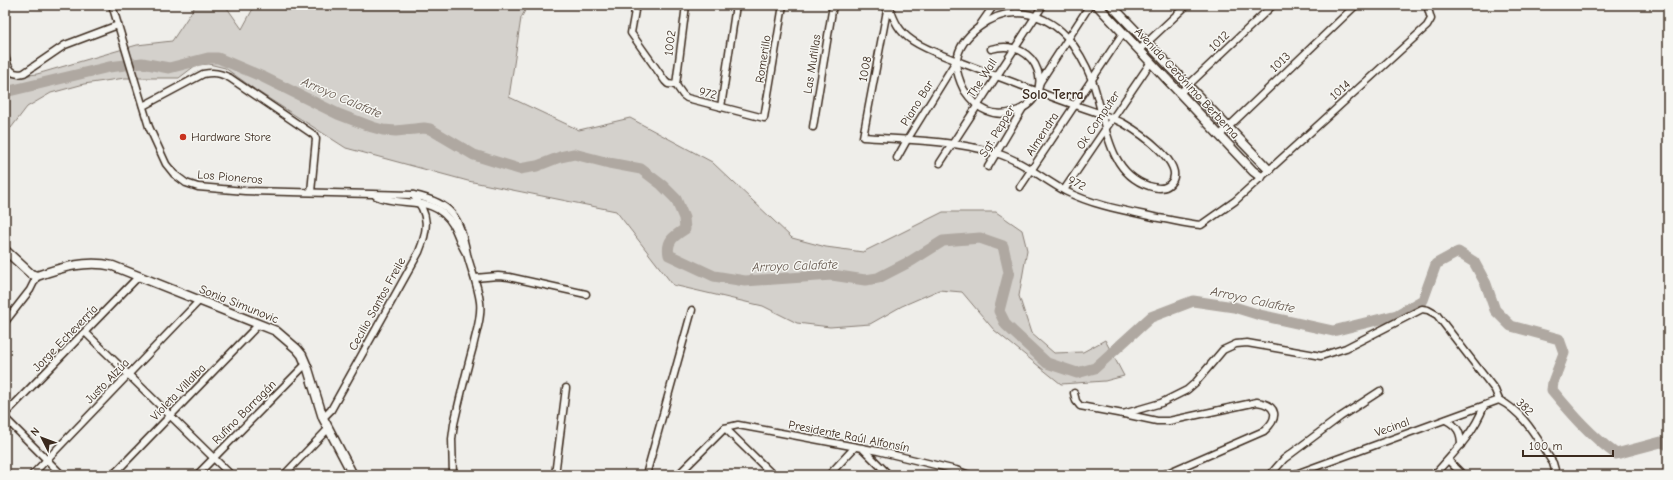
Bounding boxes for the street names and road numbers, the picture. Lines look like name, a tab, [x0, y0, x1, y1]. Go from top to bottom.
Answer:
street label: Avenida Gerónimo Berberna	[1132, 25, 1242, 141]
street label: 1012	[1206, 28, 1232, 54]
street label: 1002	[661, 29, 679, 57]
street label: Las Mutillas	[800, 33, 824, 95]
street label: Romerillo	[752, 34, 774, 84]
street label: 1013	[1267, 49, 1293, 75]
street label: 1008	[856, 55, 874, 83]
street label: The Wall	[964, 56, 1000, 100]
street label: Piano Bar	[898, 77, 937, 128]
street label: 1014	[1327, 77, 1353, 103]
street label: 972	[697, 84, 719, 102]
street label: Ok Computer	[1073, 88, 1123, 152]
street label: Sgt. Pepper	[976, 102, 1018, 159]
street label: Almendra	[1023, 110, 1061, 158]
street label: Los Pioneros	[197, 167, 263, 187]
street label: 972	[1066, 173, 1088, 193]
street label: Cecilio Santos Freile	[346, 255, 408, 353]
street label: Sonia Simunovic	[197, 282, 281, 326]
street label: Jorge Echeverría	[30, 302, 100, 374]
street label: Justo Alzúa	[82, 356, 132, 406]
street label: Violeta Villalba	[148, 361, 208, 423]
street label: Rufino Barragán	[209, 377, 279, 447]
street label: 382	[1513, 395, 1537, 419]
street label: Vecinal	[1373, 414, 1411, 440]
street label: Presidente Raúl Alfonsín	[787, 417, 911, 455]

